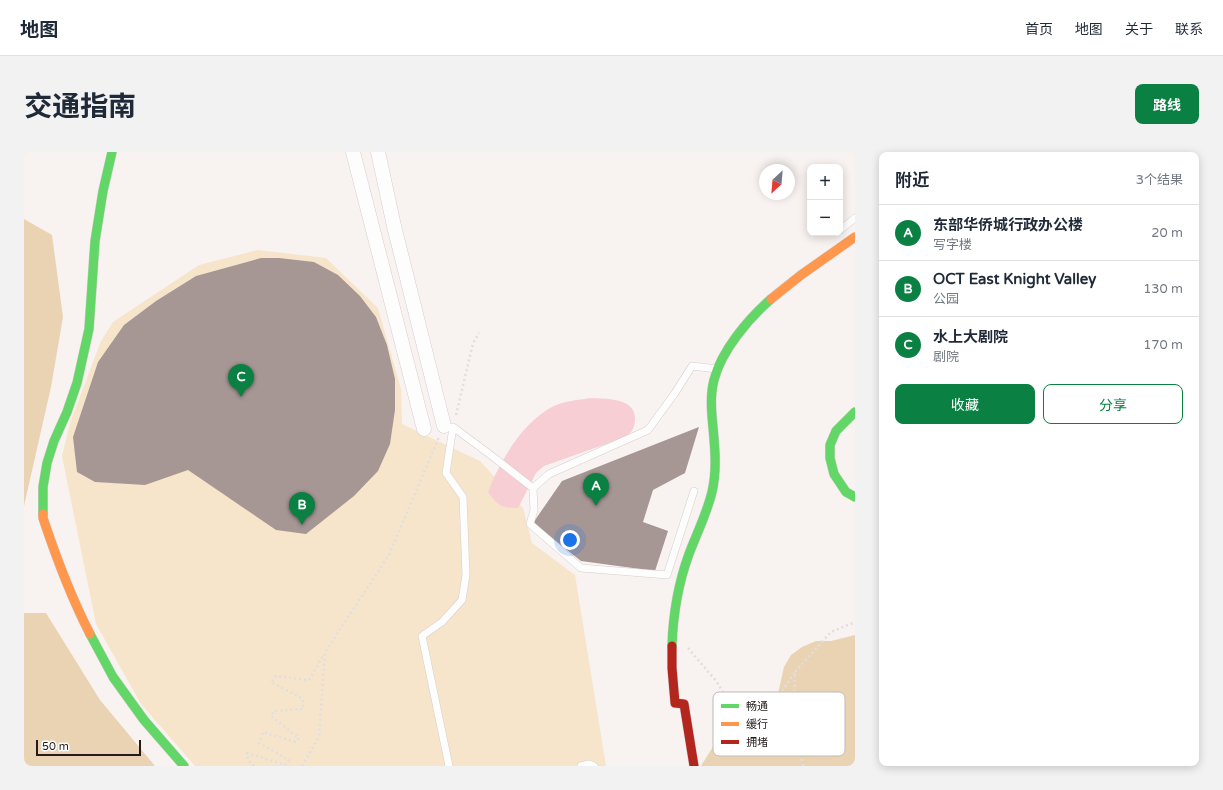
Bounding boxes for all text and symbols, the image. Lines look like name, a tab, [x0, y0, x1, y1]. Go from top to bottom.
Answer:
text: 地图	[20, 19, 58, 41]
text: 首页	[1025, 21, 1053, 38]
text: 地图	[1075, 21, 1103, 38]
text: 关于	[1125, 21, 1153, 38]
text: 联系	[1175, 21, 1203, 38]
button: 路线	[1135, 84, 1199, 124]
text: 交通指南	[24, 90, 136, 124]
north arrow	[759, 164, 795, 200]
map controls	[807, 164, 843, 236]
button: +	[807, 164, 843, 200]
text: 附近	[895, 170, 929, 191]
text: 3个结果	[1136, 172, 1183, 188]
button: −	[807, 200, 843, 236]
text: 东部华侨城行政办公楼	[933, 216, 1083, 234]
text: A	[903, 225, 913, 241]
text: 20 m	[1151, 225, 1183, 241]
text: 写字楼	[933, 237, 972, 253]
text: OCT East Knight Valley	[933, 270, 1096, 288]
text: B	[903, 281, 913, 297]
text: 130 m	[1143, 281, 1183, 297]
text: 公园	[933, 291, 959, 307]
text: 水上大剧院	[933, 328, 1008, 346]
text: C	[903, 337, 913, 353]
text: 170 m	[1143, 337, 1183, 353]
text: 剧院	[933, 349, 959, 365]
pin: C	[228, 364, 254, 397]
button: 收藏	[895, 384, 1035, 424]
button: 分享	[1043, 384, 1183, 424]
pin: A	[583, 473, 609, 506]
pin: B	[289, 492, 315, 525]
your location	[560, 530, 580, 550]
legend	[713, 692, 845, 756]
text: 畅通	[746, 700, 768, 713]
text: 缓行	[746, 718, 768, 731]
text: 拥堵	[746, 736, 768, 749]
scale bar	[36, 738, 141, 757]
text: 50 m	[42, 740, 69, 753]

